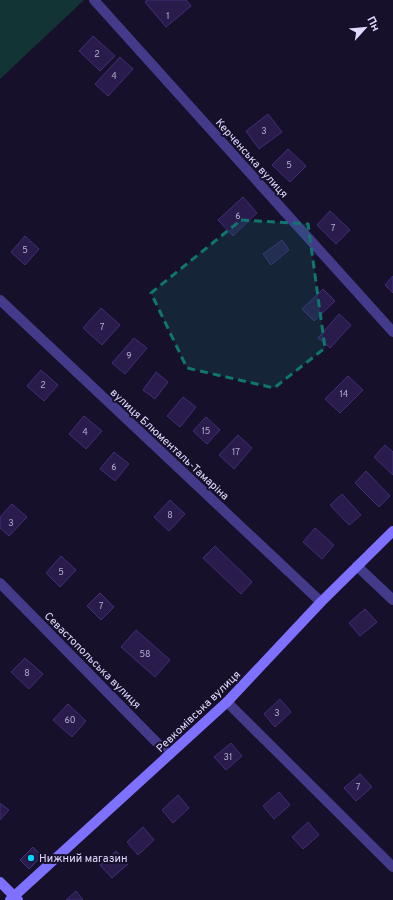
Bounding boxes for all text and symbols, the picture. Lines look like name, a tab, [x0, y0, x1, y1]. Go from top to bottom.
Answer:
north arrow	[345, 8, 385, 48]
house number: 1	[166, 11, 170, 22]
text: Пн	[363, 14, 383, 34]
house number: 2	[94, 49, 100, 60]
house number: 4	[111, 71, 117, 82]
street label: Керченська вулиця	[212, 116, 291, 201]
house number: 3	[261, 126, 267, 137]
house number: 5	[286, 160, 292, 171]
house number: 6	[235, 211, 241, 222]
house number: 7	[331, 223, 336, 234]
house number: 5	[22, 245, 28, 256]
house number: 7	[100, 322, 105, 333]
house number: 9	[126, 351, 132, 362]
house number: 2	[40, 380, 46, 391]
street label: вулиця Блюменталь-Тамаріна	[107, 386, 232, 504]
house number: 14	[340, 389, 349, 400]
house number: 15	[202, 426, 210, 437]
house number: 4	[82, 427, 88, 438]
house number: 17	[232, 447, 240, 458]
house number: 6	[111, 462, 117, 473]
house number: 8	[167, 510, 173, 521]
house number: 3	[8, 518, 14, 529]
house number: 5	[58, 567, 64, 578]
house number: 7	[99, 601, 104, 612]
street label: Севастопольська вулиця	[41, 609, 144, 712]
house number: 58	[139, 649, 151, 660]
house number: 8	[24, 668, 30, 679]
street label: Ревкомівська вулиця	[154, 668, 244, 756]
house number: 3	[274, 708, 280, 719]
house number: 60	[64, 715, 76, 726]
house number: 31	[224, 752, 232, 763]
house number: 7	[356, 782, 361, 793]
place label: Нижний магазин	[39, 852, 128, 866]
marker: Нижний магазин	[26, 853, 36, 863]

